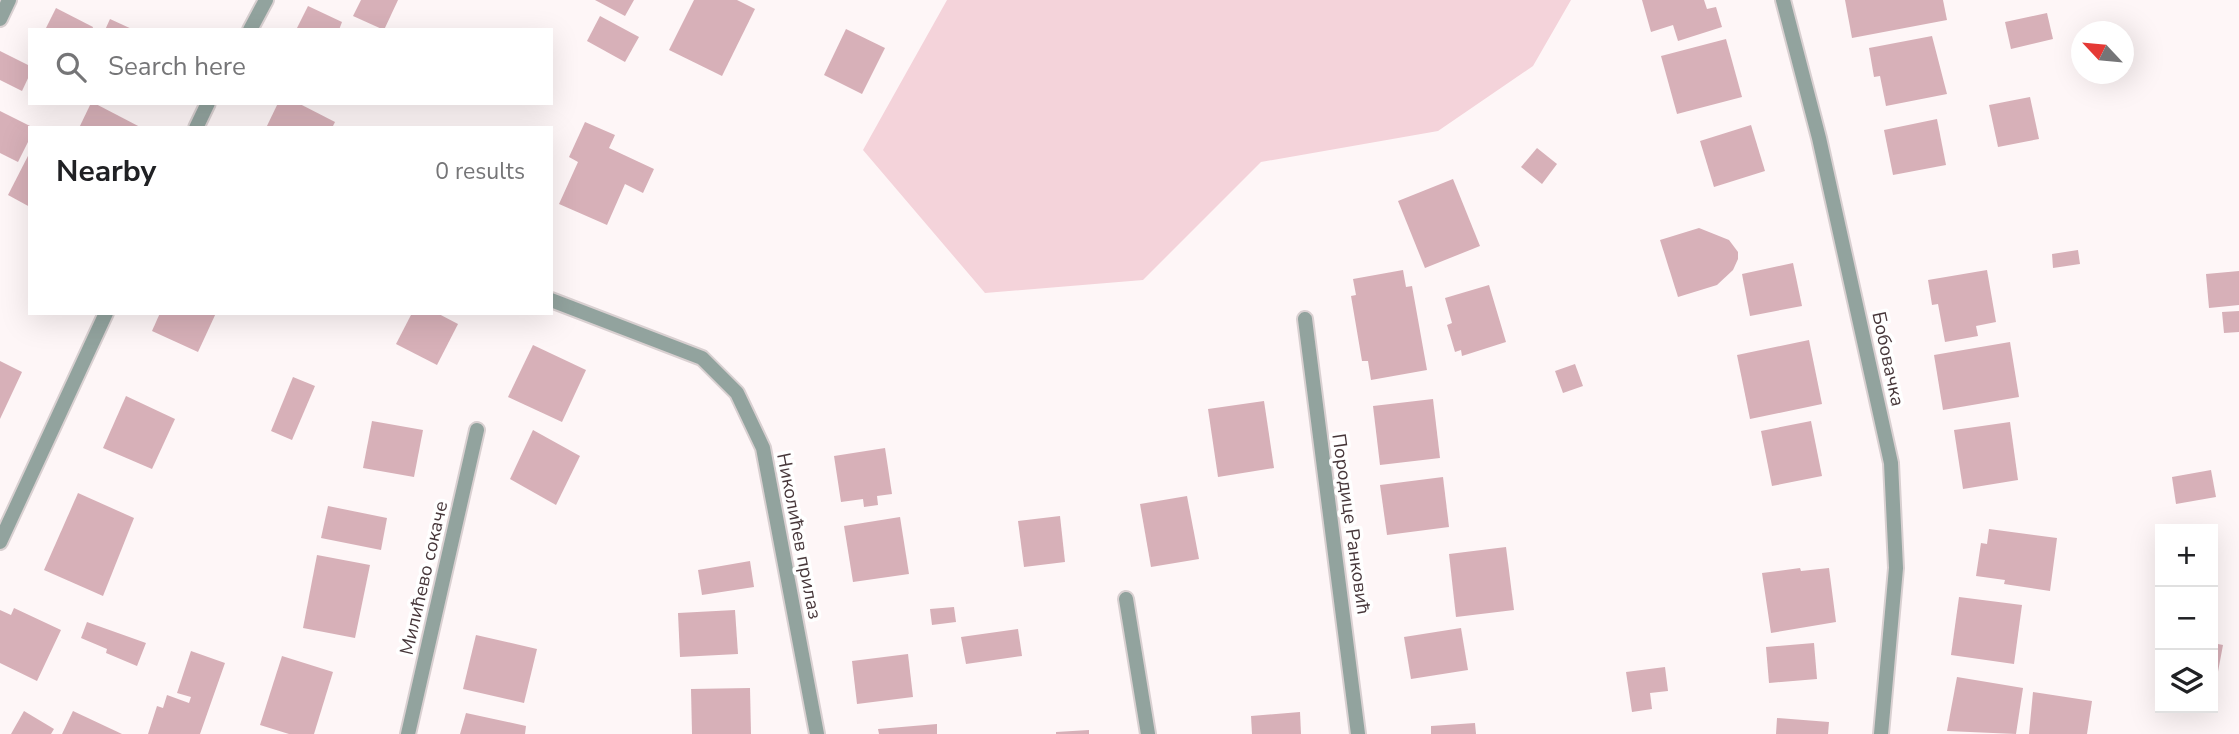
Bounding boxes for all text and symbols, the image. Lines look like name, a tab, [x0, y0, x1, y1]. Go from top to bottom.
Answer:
north arrow	[2071, 21, 2134, 84]
search box	[28, 28, 553, 105]
icon: search	[52, 48, 90, 86]
text: Search here	[108, 49, 246, 84]
text: Nearby	[56, 151, 156, 192]
text: 0 results	[435, 156, 525, 187]
street label: Бобовачка	[1865, 309, 1911, 409]
street label: Породице Ранковић	[1325, 432, 1377, 616]
street label: Николићев прилаз	[770, 451, 828, 621]
street label: Милићево сокаче	[394, 498, 454, 658]
map controls	[2155, 524, 2218, 713]
button: +	[2155, 524, 2218, 587]
button: −	[2155, 587, 2218, 650]
button: layers	[2155, 650, 2218, 713]

